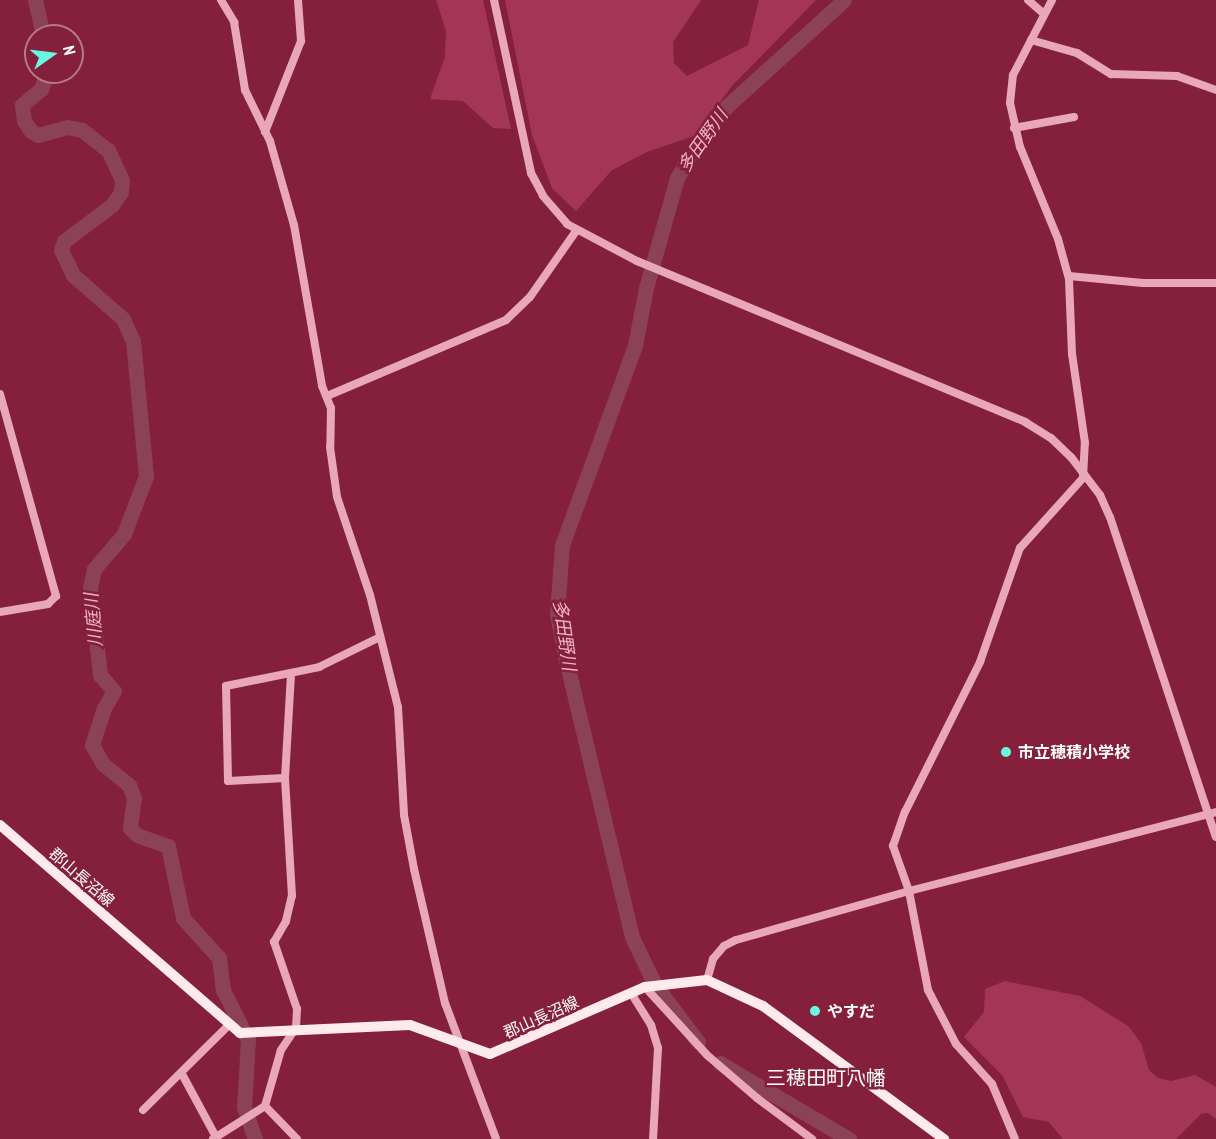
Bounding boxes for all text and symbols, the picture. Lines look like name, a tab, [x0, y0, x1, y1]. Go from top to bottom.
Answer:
north arrow	[24, 24, 84, 84]
text: N	[59, 44, 80, 57]
water label: 多田野川	[674, 105, 732, 177]
water label: 川庭川	[81, 592, 107, 648]
water label: 多田野川	[548, 598, 580, 672]
place label: 市立穂積小学校	[1018, 742, 1130, 762]
marker: 市立穂積小学校	[999, 745, 1013, 759]
street label: 郡山長沼線	[46, 844, 118, 910]
street label: 郡山長沼線	[501, 992, 581, 1042]
place label: やすだ	[827, 1001, 875, 1021]
marker: やすだ	[808, 1004, 822, 1018]
district label: 三穂田町八幡	[766, 1066, 886, 1090]

